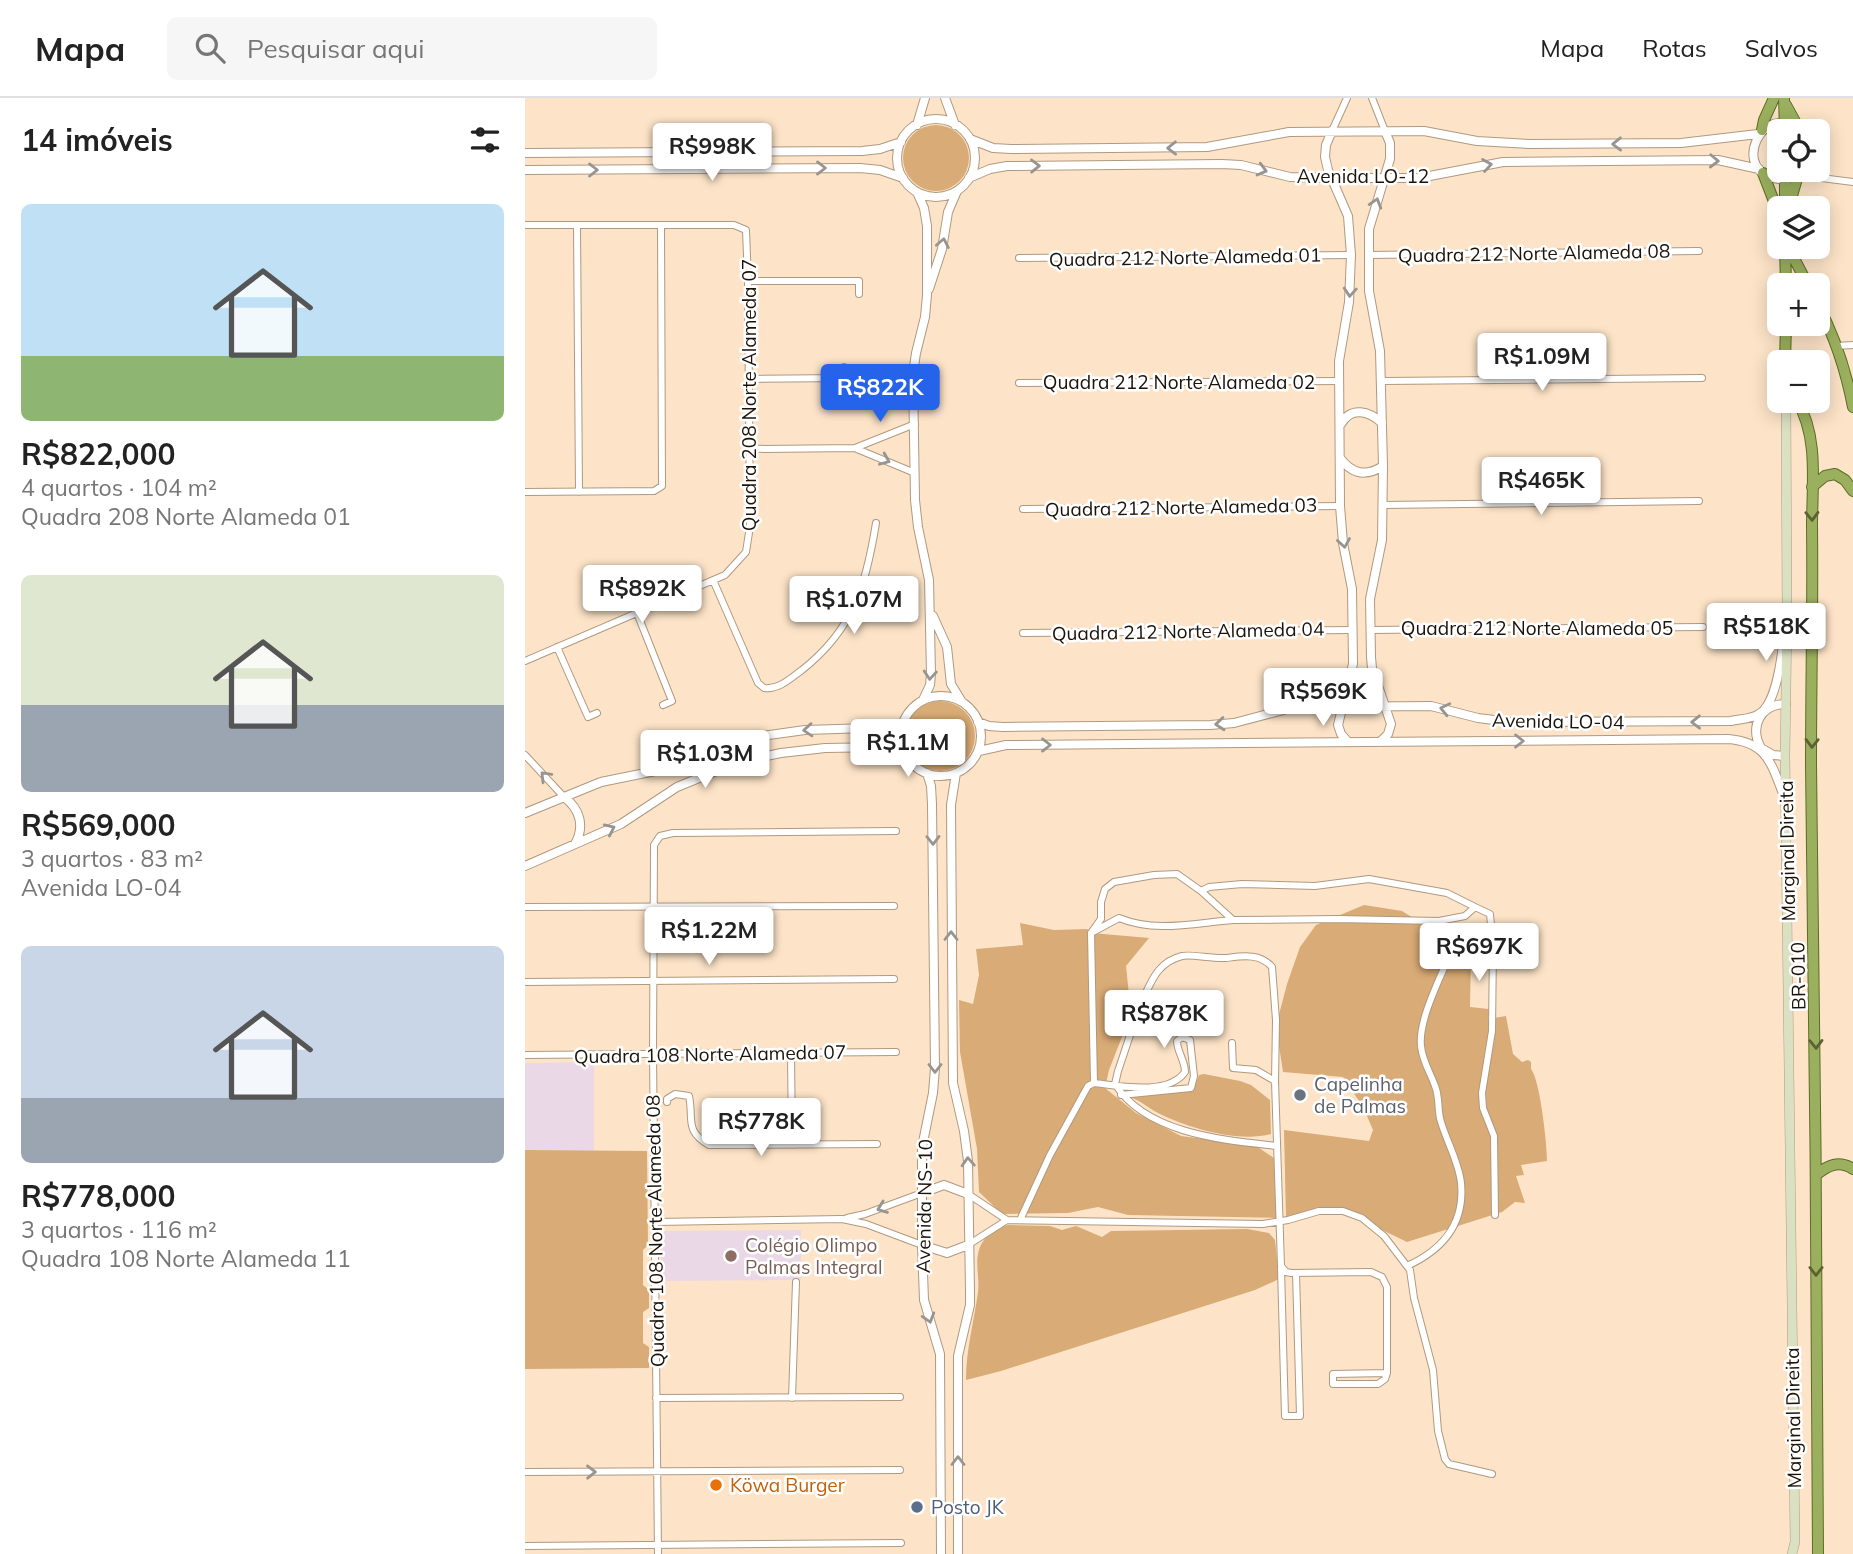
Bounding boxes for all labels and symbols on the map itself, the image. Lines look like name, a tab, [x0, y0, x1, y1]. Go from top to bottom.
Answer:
pin: R$998K	[655, 123, 769, 183]
one-way arrow	[1611, 136, 1622, 151]
one-way arrow	[1166, 140, 1177, 155]
one-way arrow	[1709, 153, 1720, 168]
one-way arrow	[1030, 158, 1041, 174]
one-way arrow	[1481, 158, 1493, 173]
one-way arrow	[816, 160, 826, 176]
one-way arrow	[588, 162, 599, 178]
one-way arrow	[1256, 162, 1268, 176]
street label: Avenida LO-12	[1297, 164, 1429, 188]
one-way arrow	[1367, 197, 1382, 209]
one-way arrow	[935, 237, 950, 249]
street label: Quadra 212 Norte Alameda 08	[1398, 239, 1670, 267]
street label: Quadra 212 Norte Alameda 01	[1049, 243, 1321, 271]
street label: Quadra 208 Norte Alameda 07	[737, 259, 761, 531]
one-way arrow	[1343, 287, 1358, 298]
pin: R$1.09M	[1477, 334, 1607, 393]
pin: R$822K	[823, 364, 937, 424]
street label: Quadra 212 Norte Alameda 02	[1043, 370, 1315, 394]
one-way arrow	[878, 452, 890, 466]
pin: R$465K	[1484, 458, 1598, 517]
street label: Quadra 212 Norte Alameda 03	[1045, 493, 1317, 521]
one-way arrow	[1804, 511, 1820, 521]
one-way arrow	[1336, 537, 1351, 549]
pin: R$892K	[585, 566, 699, 625]
pin: R$1.07M	[789, 576, 919, 636]
pin: R$518K	[1709, 603, 1823, 663]
street label: Quadra 212 Norte Alameda 05	[1401, 616, 1673, 640]
street label: Quadra 212 Norte Alameda 04	[1052, 617, 1324, 645]
pin: R$569K	[1266, 668, 1380, 728]
one-way arrow	[923, 670, 938, 681]
one-way arrow	[1440, 703, 1452, 717]
street label: Avenida LO-04	[1492, 708, 1624, 734]
one-way arrow	[1690, 714, 1701, 729]
one-way arrow	[1215, 716, 1226, 731]
pin: R$1.1M	[851, 720, 965, 779]
one-way arrow	[803, 722, 814, 737]
pin: R$1.03M	[640, 730, 770, 790]
one-way arrow	[1514, 733, 1525, 749]
one-way arrow	[1041, 737, 1052, 752]
one-way arrow	[1804, 738, 1820, 749]
one-way arrow	[540, 771, 553, 784]
street label: Marginal Direita	[1774, 780, 1800, 922]
one-way arrow	[603, 823, 615, 837]
one-way arrow	[925, 836, 941, 846]
pin: R$1.22M	[644, 908, 774, 967]
pin: R$697K	[1422, 924, 1536, 983]
one-way arrow	[943, 930, 959, 941]
street label: BR-010	[1785, 942, 1811, 1010]
pin: R$878K	[1107, 990, 1221, 1050]
one-way arrow	[1808, 1039, 1824, 1050]
street label: Quadra 108 Norte Alameda 07	[574, 1040, 846, 1068]
one-way arrow	[927, 1063, 943, 1074]
place label: Capelinha de Palmas	[1314, 1072, 1406, 1118]
marker: Capelinha de Palmas	[1292, 1087, 1308, 1103]
street label: Quadra 108 Norte Alameda 08	[641, 1095, 669, 1367]
pin: R$778K	[704, 1098, 818, 1158]
street label: Avenida NS-10	[911, 1139, 937, 1273]
one-way arrow	[960, 1156, 975, 1167]
one-way arrow	[877, 1199, 889, 1213]
place label: Colégio Olimpo Palmas Integral	[745, 1233, 882, 1279]
marker: Colégio Olimpo Palmas Integral	[723, 1248, 739, 1264]
one-way arrow	[1808, 1267, 1824, 1277]
one-way arrow	[921, 1311, 936, 1323]
street label: Marginal Direita	[1780, 1347, 1806, 1489]
one-way arrow	[950, 1456, 966, 1466]
one-way arrow	[586, 1464, 597, 1480]
place label: Köwa Burger	[730, 1473, 845, 1497]
marker: Köwa Burger	[708, 1477, 724, 1493]
place label: Posto JK	[931, 1495, 1005, 1519]
marker: Posto JK	[909, 1499, 925, 1515]

